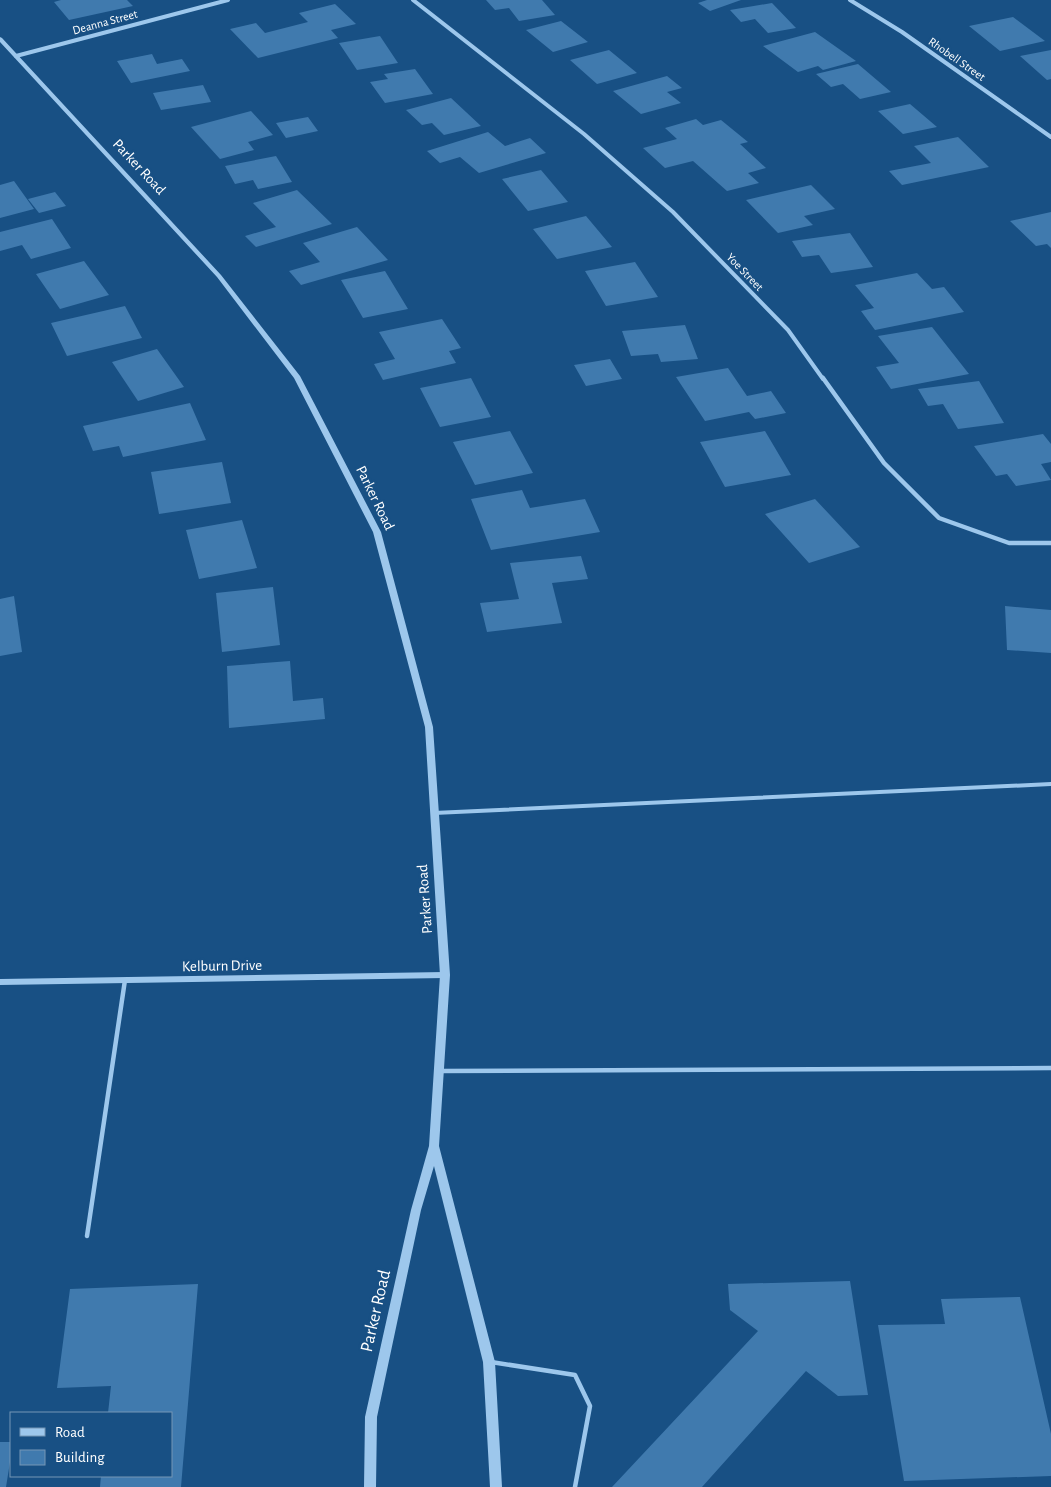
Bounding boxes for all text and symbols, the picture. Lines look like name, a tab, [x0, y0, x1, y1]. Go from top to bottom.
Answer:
street label: Deanna Street	[71, 8, 139, 36]
street label: Rhobell Street	[926, 35, 988, 83]
street label: Parker Road	[110, 136, 168, 198]
street label: Yoe Street	[724, 251, 766, 293]
street label: Parker Road	[353, 463, 397, 533]
street label: Parker Road	[415, 863, 435, 934]
street label: Kelburn Drive	[182, 958, 262, 974]
street label: Parker Road	[358, 1268, 394, 1354]
legend	[10, 1412, 172, 1477]
text: Road	[55, 1425, 85, 1440]
text: Building	[55, 1450, 105, 1465]

